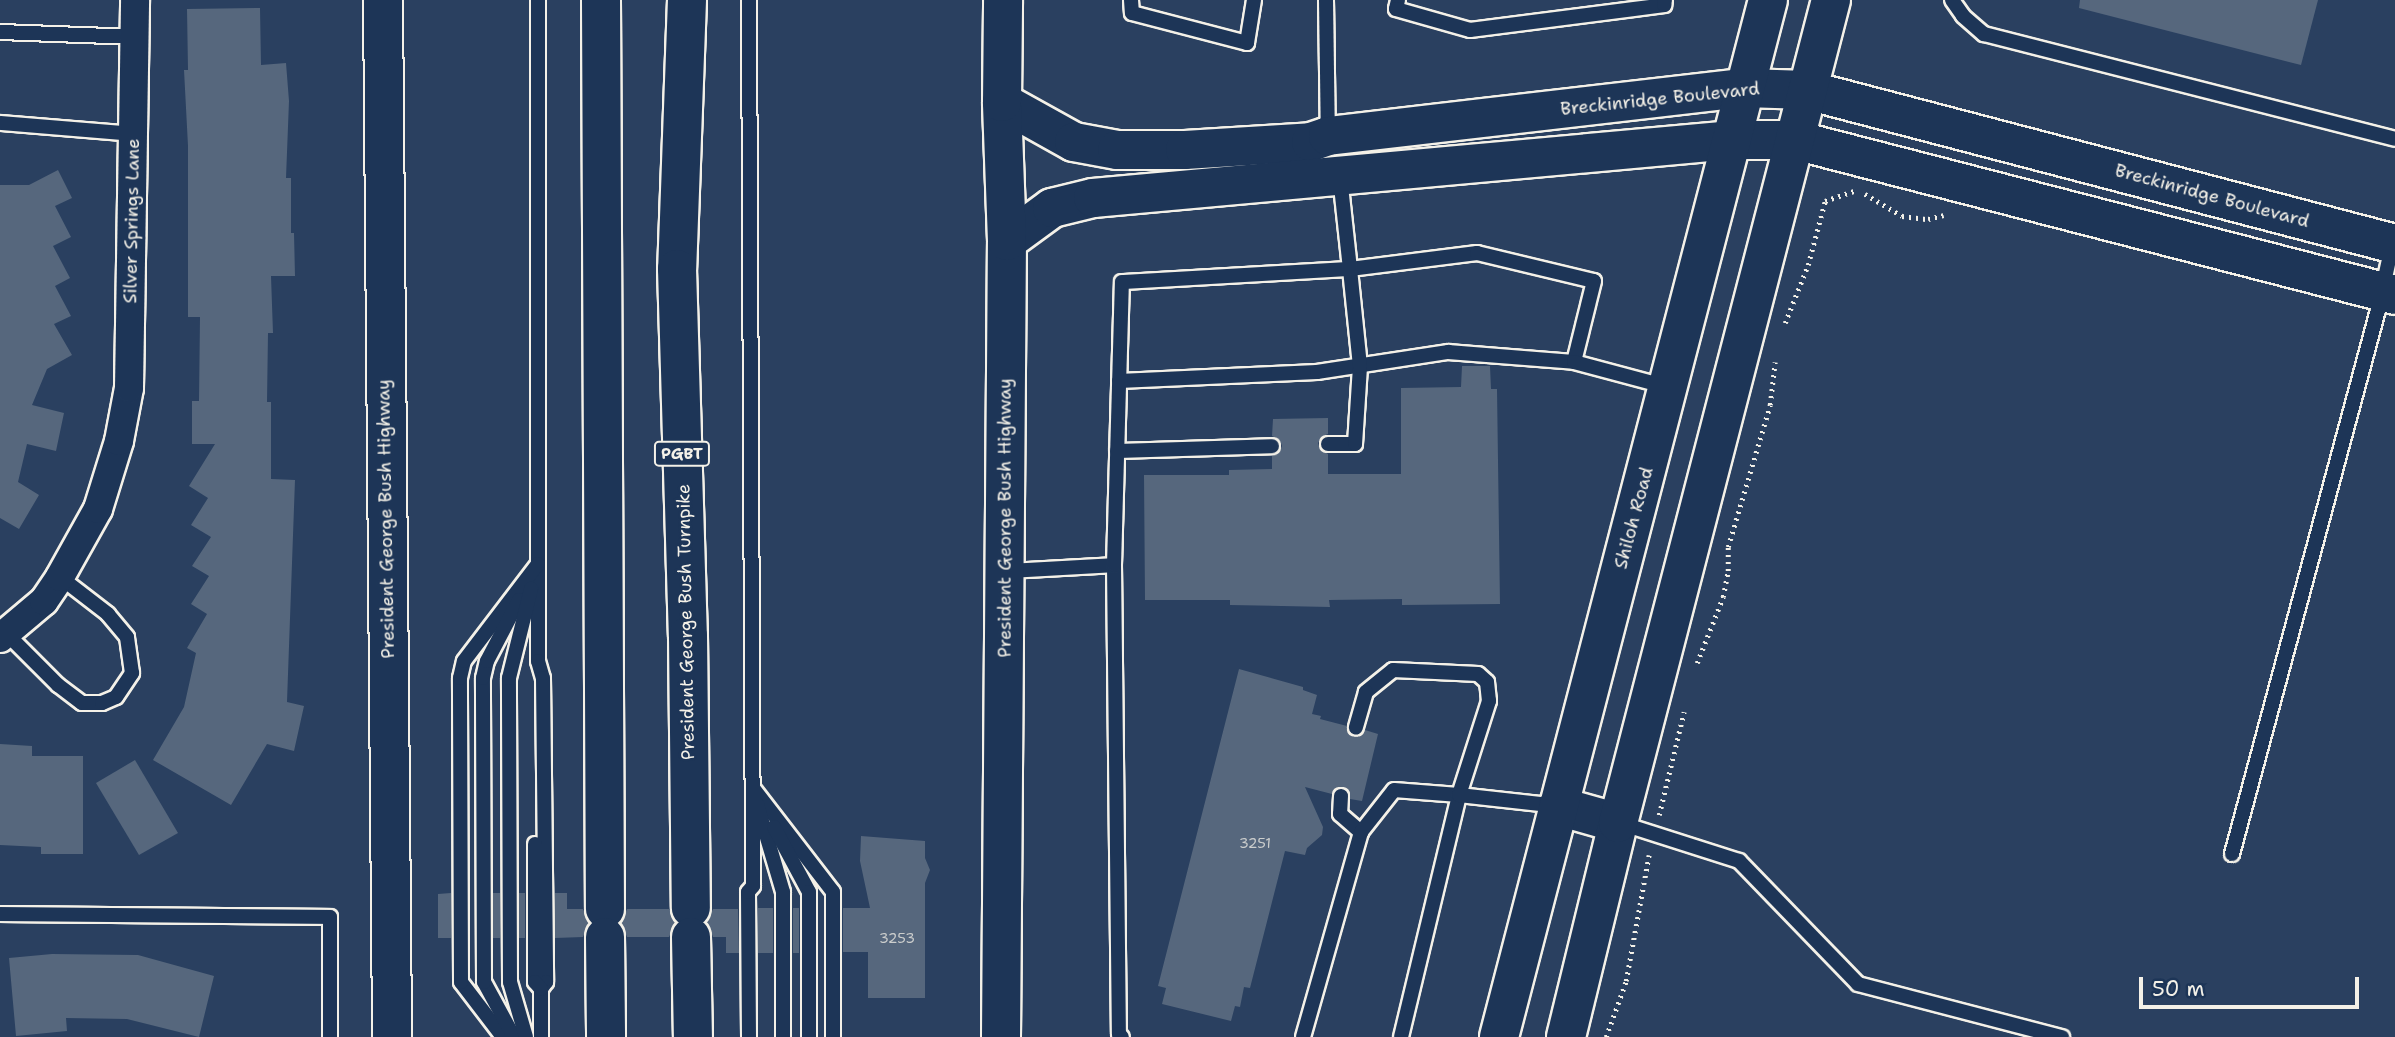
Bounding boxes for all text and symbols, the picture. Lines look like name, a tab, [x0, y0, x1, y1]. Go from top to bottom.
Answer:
street label: Breckinridge Boulevard	[1559, 78, 1761, 120]
street label: Silver Springs Lane	[120, 138, 144, 304]
street label: Breckinridge Boulevard	[2113, 160, 2311, 232]
street label: President George Bush Highway	[994, 378, 1016, 658]
street label: President George Bush Highway	[373, 379, 399, 659]
road number: PGBT	[652, 442, 712, 467]
street label: Shiloh Road	[1610, 465, 1658, 571]
street label: President George Bush Turnpike	[673, 484, 699, 760]
house number: 3251	[1239, 835, 1271, 851]
house number: 3253	[879, 930, 915, 946]
scale bar	[2143, 964, 2364, 1008]
text: 50 m	[2152, 975, 2205, 1003]

